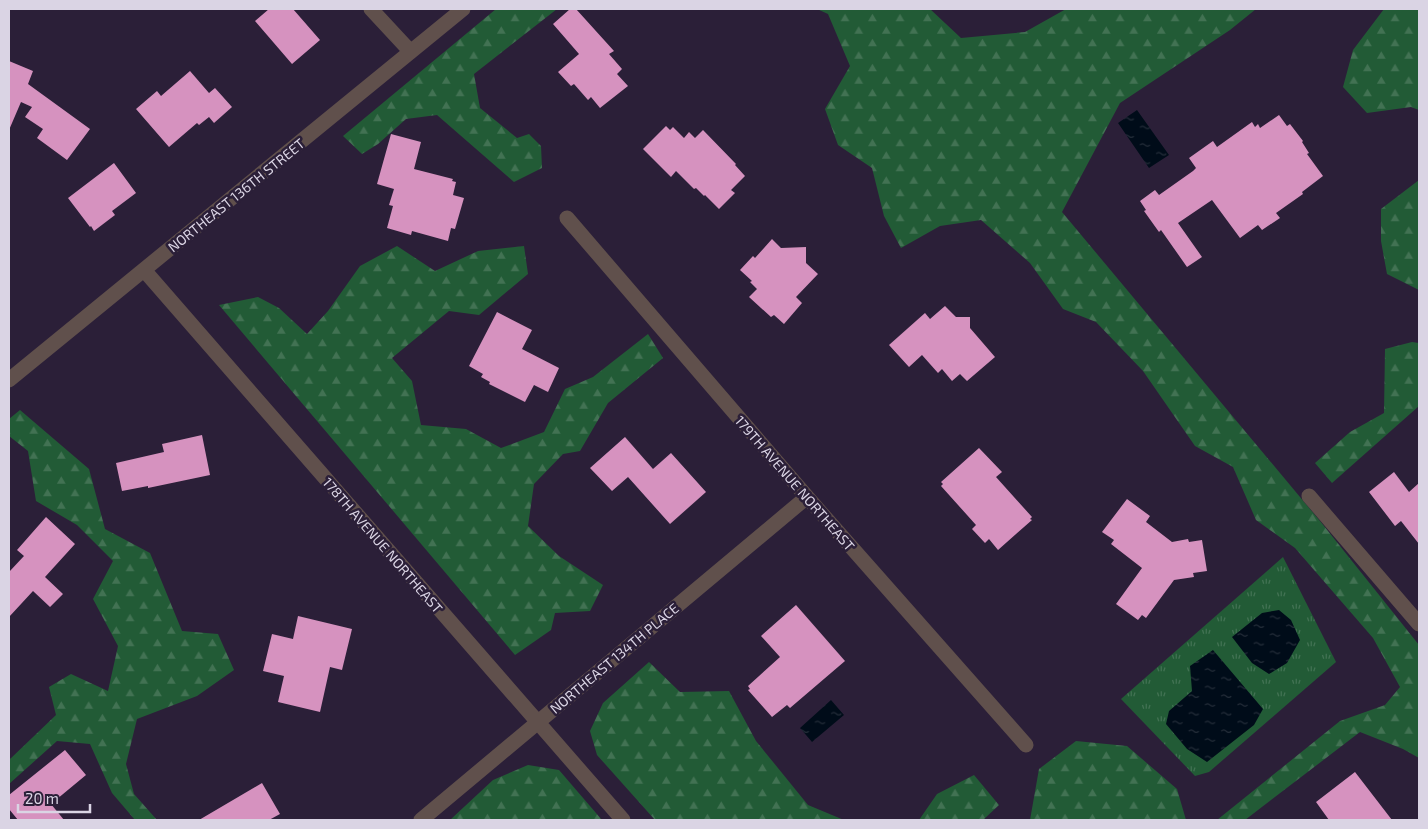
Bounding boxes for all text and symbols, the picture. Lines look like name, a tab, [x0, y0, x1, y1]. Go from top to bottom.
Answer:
street label: NORTHEAST 136TH STREET	[164, 135, 308, 255]
street label: 179TH AVENUE NORTHEAST	[732, 412, 858, 554]
street label: 178TH AVENUE NORTHEAST	[320, 474, 446, 616]
street label: NORTHEAST 134TH PLACE	[546, 599, 682, 717]
scale bar	[18, 782, 90, 814]
text: 20 m	[25, 789, 59, 807]

